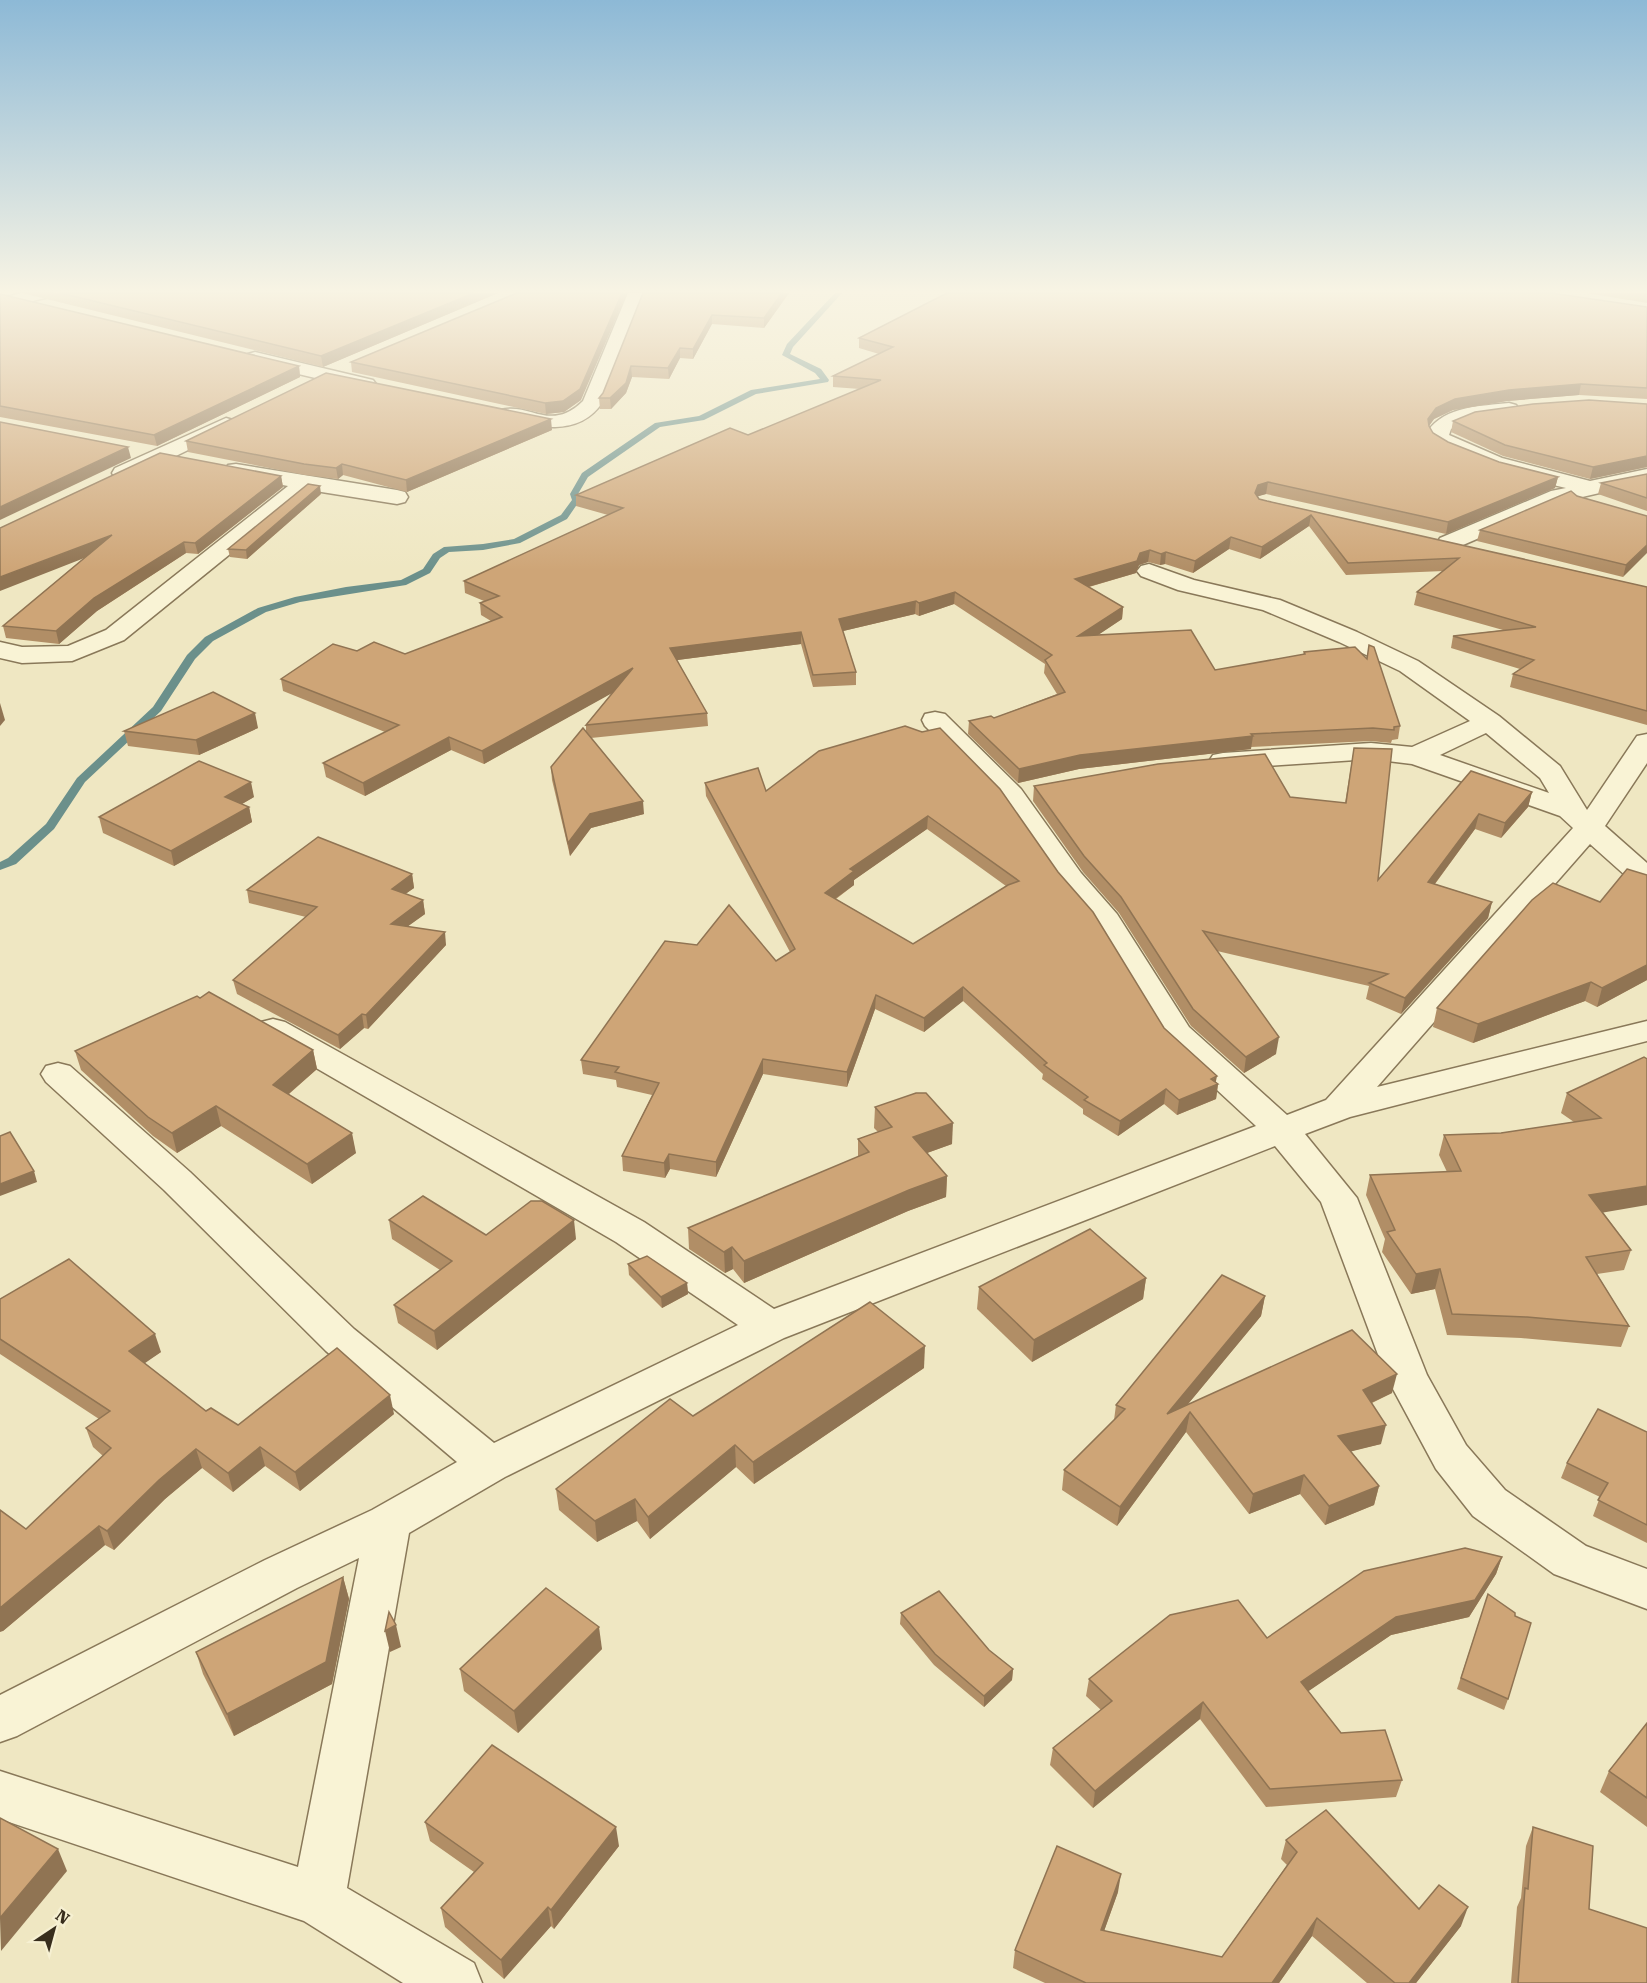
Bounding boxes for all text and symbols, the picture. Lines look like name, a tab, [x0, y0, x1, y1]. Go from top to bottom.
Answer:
north arrow	[24, 1899, 84, 1959]
text: N	[52, 1906, 73, 1929]

